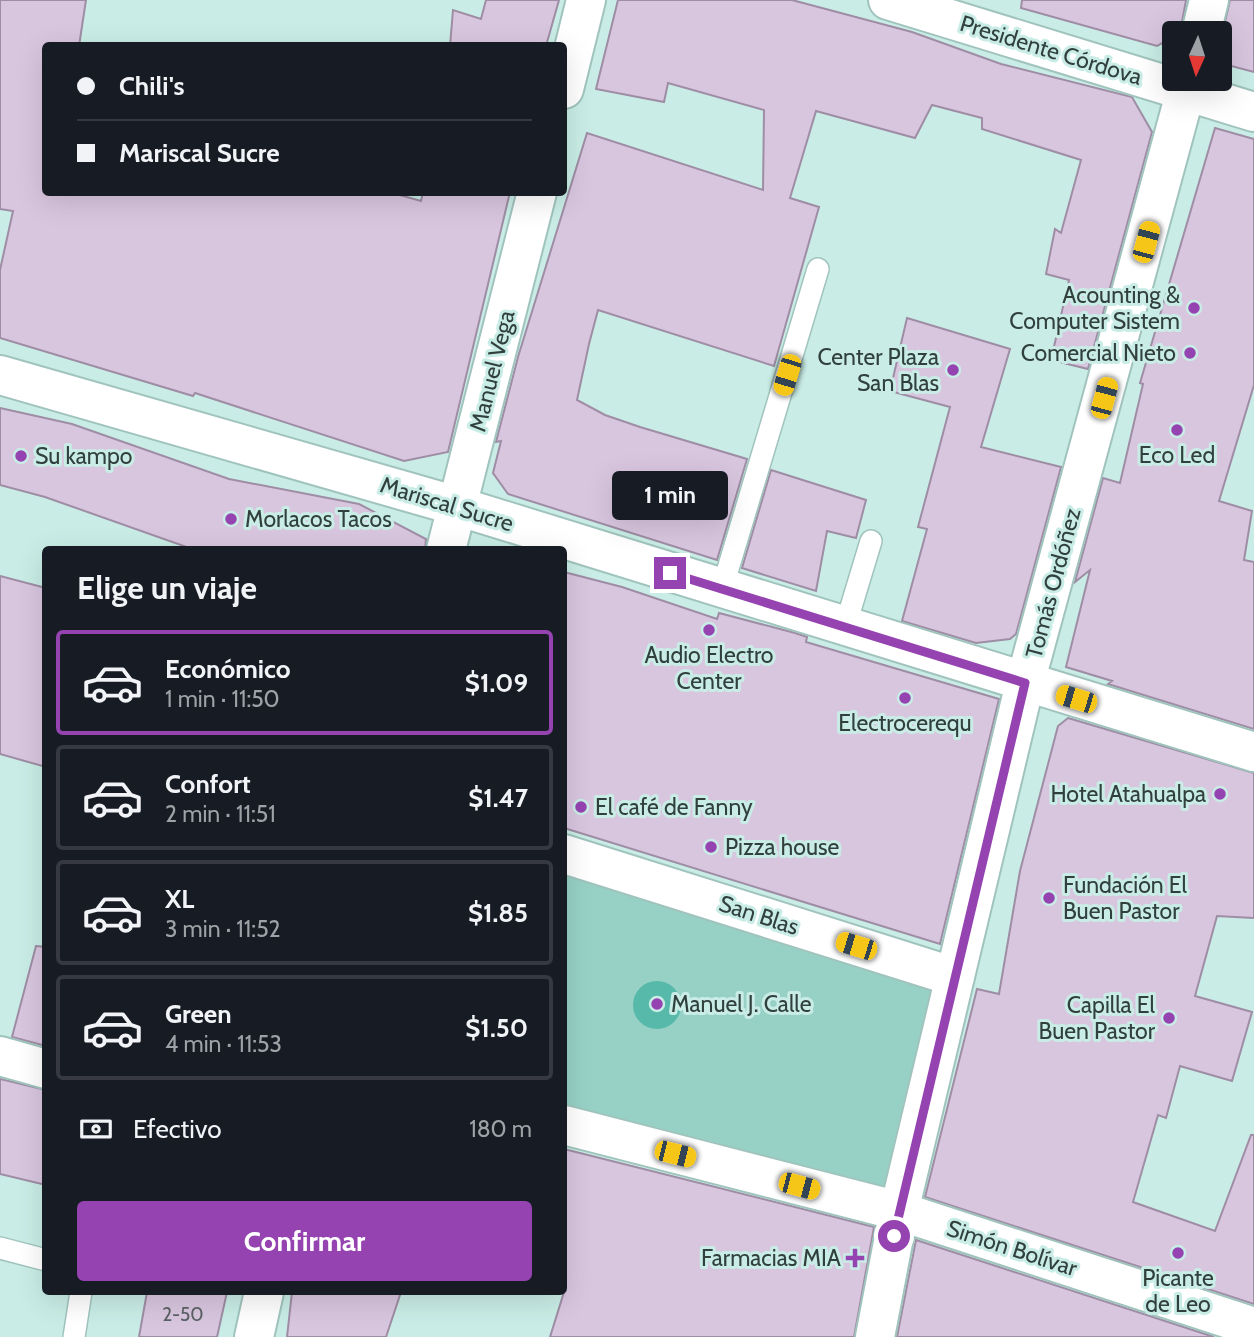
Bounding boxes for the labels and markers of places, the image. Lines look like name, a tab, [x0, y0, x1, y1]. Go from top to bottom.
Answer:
place label: Acounting & Computer Sistem	[1009, 281, 1180, 335]
marker: Acounting & Computer Sistem	[1186, 300, 1202, 316]
place label: Comercial Nieto	[1021, 339, 1176, 367]
place label: Center Plaza San Blas	[817, 343, 939, 397]
marker: Comercial Nieto	[1182, 345, 1198, 361]
marker: Center Plaza San Blas	[945, 362, 961, 378]
marker: Eco Led	[1169, 422, 1185, 438]
place label: Eco Led	[1139, 441, 1215, 469]
place label: Su kampo	[35, 442, 132, 470]
marker: Su kampo	[13, 448, 29, 464]
place label: Morlacos Tacos	[245, 505, 392, 533]
marker: Morlacos Tacos	[223, 511, 239, 527]
marker: Audio Electro Center	[701, 622, 717, 638]
place label: Audio Electro Center	[644, 641, 774, 695]
marker: Electrocerequ	[897, 690, 913, 706]
place label: Electrocerequ	[838, 709, 972, 737]
place label: Hotel Atahualpa	[1050, 780, 1206, 808]
marker: Hotel Atahualpa	[1212, 786, 1228, 802]
place label: El café de Fanny	[595, 793, 753, 821]
marker: El café de Fanny	[573, 799, 589, 815]
place label: Pizza house	[725, 833, 839, 861]
marker: Pizza house	[703, 839, 719, 855]
place label: Fundación El Buen Pastor	[1063, 871, 1188, 925]
marker: Fundación El Buen Pastor	[1041, 890, 1057, 906]
place label: Manuel J. Calle	[671, 990, 812, 1018]
place label: Capilla El Buen Pastor	[1039, 991, 1156, 1045]
marker: Manuel J. Calle	[649, 996, 665, 1012]
marker: Capilla El Buen Pastor	[1161, 1010, 1177, 1026]
place label: Farmacias MIA	[701, 1244, 841, 1272]
marker: Picante de Leo	[1170, 1245, 1186, 1261]
marker: Farmacias MIA	[847, 1250, 863, 1266]
place label: Picante de Leo	[1142, 1264, 1214, 1318]

